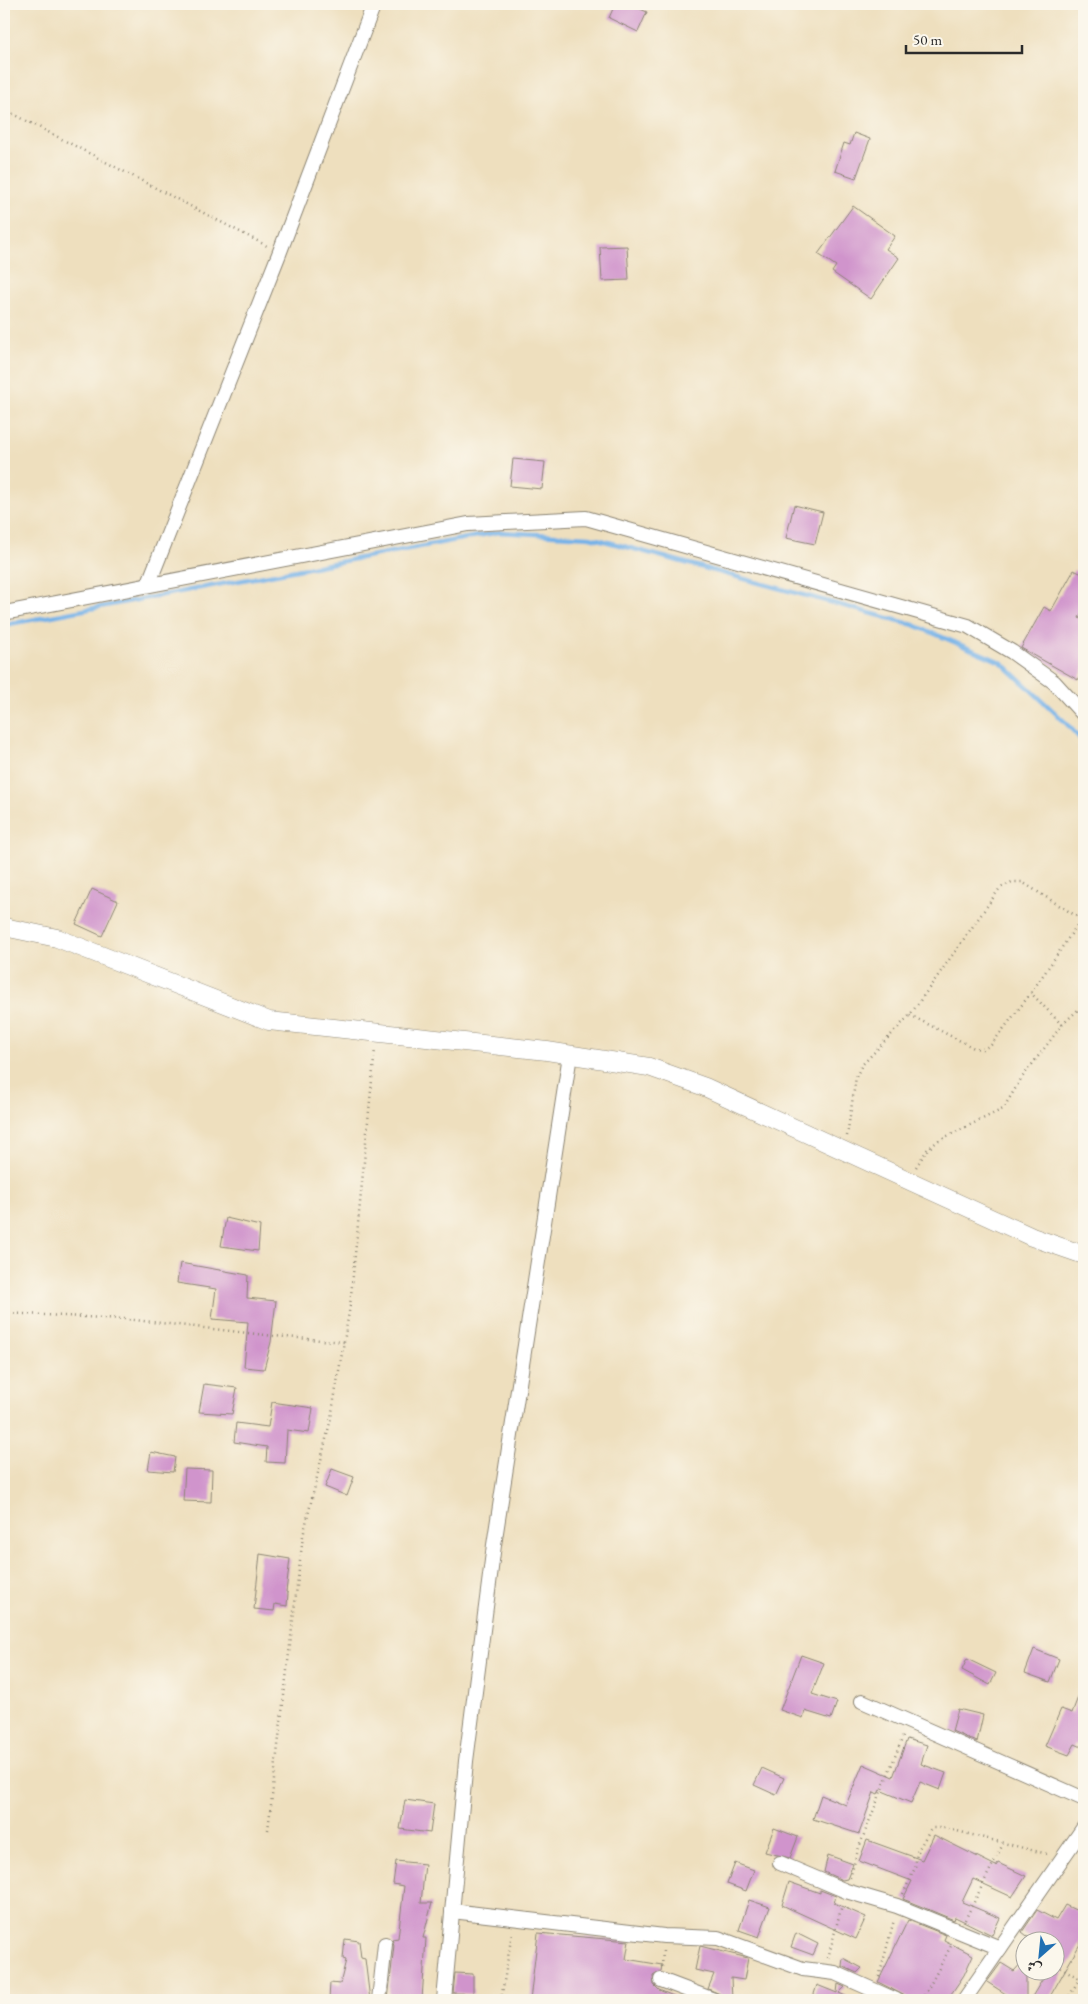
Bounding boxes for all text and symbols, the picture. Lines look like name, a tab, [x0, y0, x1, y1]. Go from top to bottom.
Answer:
scale bar	[906, 22, 1022, 54]
text: 50 m	[913, 30, 942, 49]
north arrow	[1016, 1932, 1066, 1982]
text: ش	[1024, 1956, 1044, 1979]

